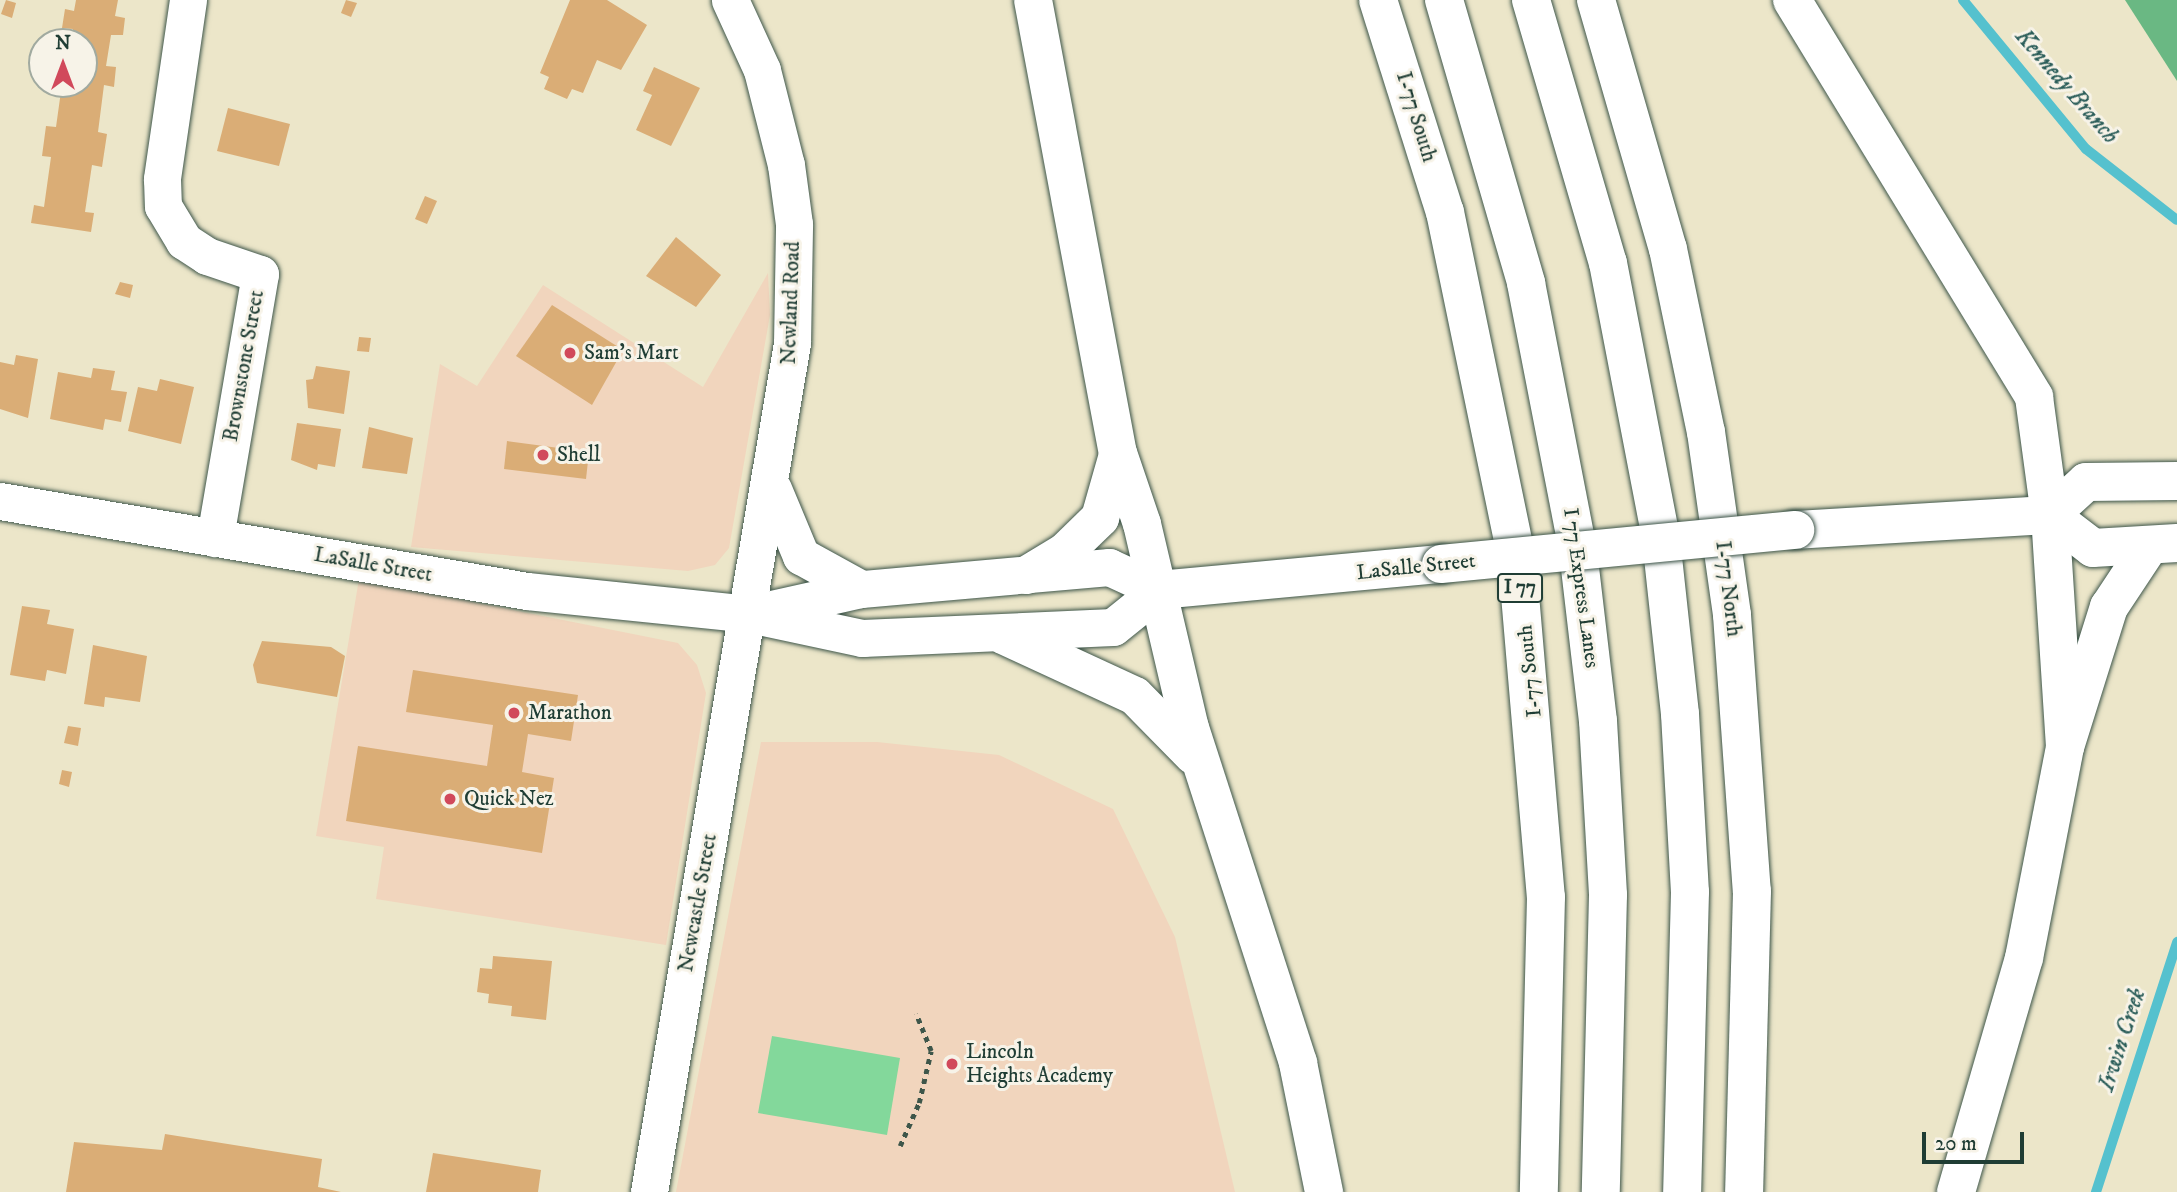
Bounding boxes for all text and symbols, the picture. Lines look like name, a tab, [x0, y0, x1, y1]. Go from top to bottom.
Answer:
water label: Kennedy Branch	[2009, 24, 2123, 150]
north arrow	[28, 28, 98, 98]
text: N	[55, 32, 71, 55]
street label: I-77 South	[1390, 69, 1442, 165]
street label: Newland Road	[776, 241, 806, 365]
street label: Brownstone Street	[218, 288, 270, 444]
place label: Sam's Mart	[584, 340, 679, 366]
marker: Sam's Mart	[562, 345, 578, 361]
place label: Shell	[557, 442, 600, 468]
marker: Shell	[535, 447, 551, 463]
street label: I 77 Express Lanes	[1557, 506, 1605, 670]
street label: I-77 North	[1710, 540, 1746, 638]
street label: LaSalle Street	[312, 542, 434, 588]
street label: LaSalle Street	[1355, 548, 1477, 586]
road number: I 77	[1496, 572, 1544, 604]
street label: I-77 South	[1513, 623, 1547, 719]
place label: Marathon	[528, 700, 612, 726]
marker: Marathon	[506, 705, 522, 721]
place label: Quick Nez	[464, 786, 554, 812]
marker: Quick Nez	[442, 791, 458, 807]
street label: Newcastle Street	[673, 832, 723, 974]
water label: Irwin Creek	[2094, 985, 2152, 1095]
place label: Lincoln Heights Academy	[966, 1039, 1113, 1089]
marker: Lincoln Heights Academy	[944, 1056, 960, 1072]
scale bar	[1925, 1118, 2026, 1162]
text: 20 m	[1935, 1131, 1977, 1157]

